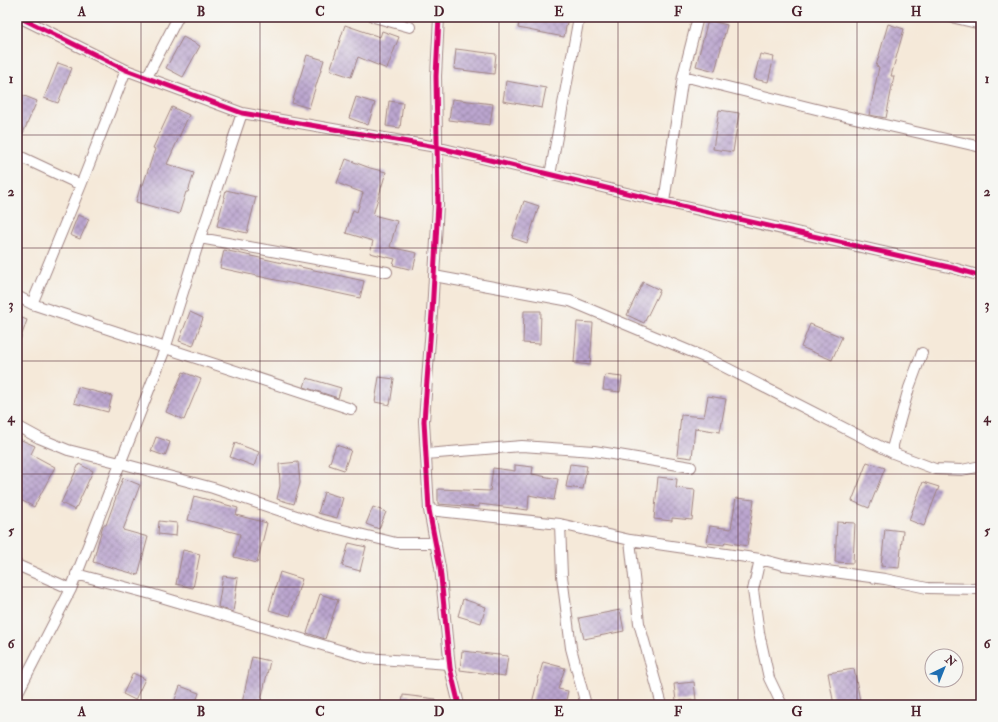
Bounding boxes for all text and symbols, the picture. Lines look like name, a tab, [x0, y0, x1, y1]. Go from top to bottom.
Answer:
text: A	[77, 4, 87, 20]
text: B	[197, 4, 205, 20]
text: C	[315, 4, 325, 20]
text: D	[434, 4, 445, 20]
text: E	[554, 4, 564, 20]
text: F	[674, 4, 683, 20]
text: G	[792, 4, 803, 20]
text: H	[911, 4, 922, 20]
text: 1	[9, 71, 14, 87]
text: 1	[985, 71, 990, 87]
text: 2	[8, 184, 15, 200]
text: 2	[984, 184, 991, 200]
text: 3	[9, 297, 14, 313]
text: 3	[985, 297, 990, 313]
text: 4	[6, 410, 15, 426]
text: 4	[982, 410, 991, 426]
text: 5	[8, 523, 14, 539]
text: 5	[984, 523, 990, 539]
text: 6	[8, 636, 16, 652]
text: 6	[984, 636, 992, 652]
north arrow	[924, 648, 964, 688]
text: N	[942, 652, 959, 670]
text: A	[77, 704, 87, 720]
text: B	[197, 704, 205, 720]
text: C	[315, 704, 325, 720]
text: D	[434, 704, 445, 720]
text: E	[554, 704, 564, 720]
text: F	[674, 704, 683, 720]
text: G	[792, 704, 803, 720]
text: H	[911, 704, 922, 720]

